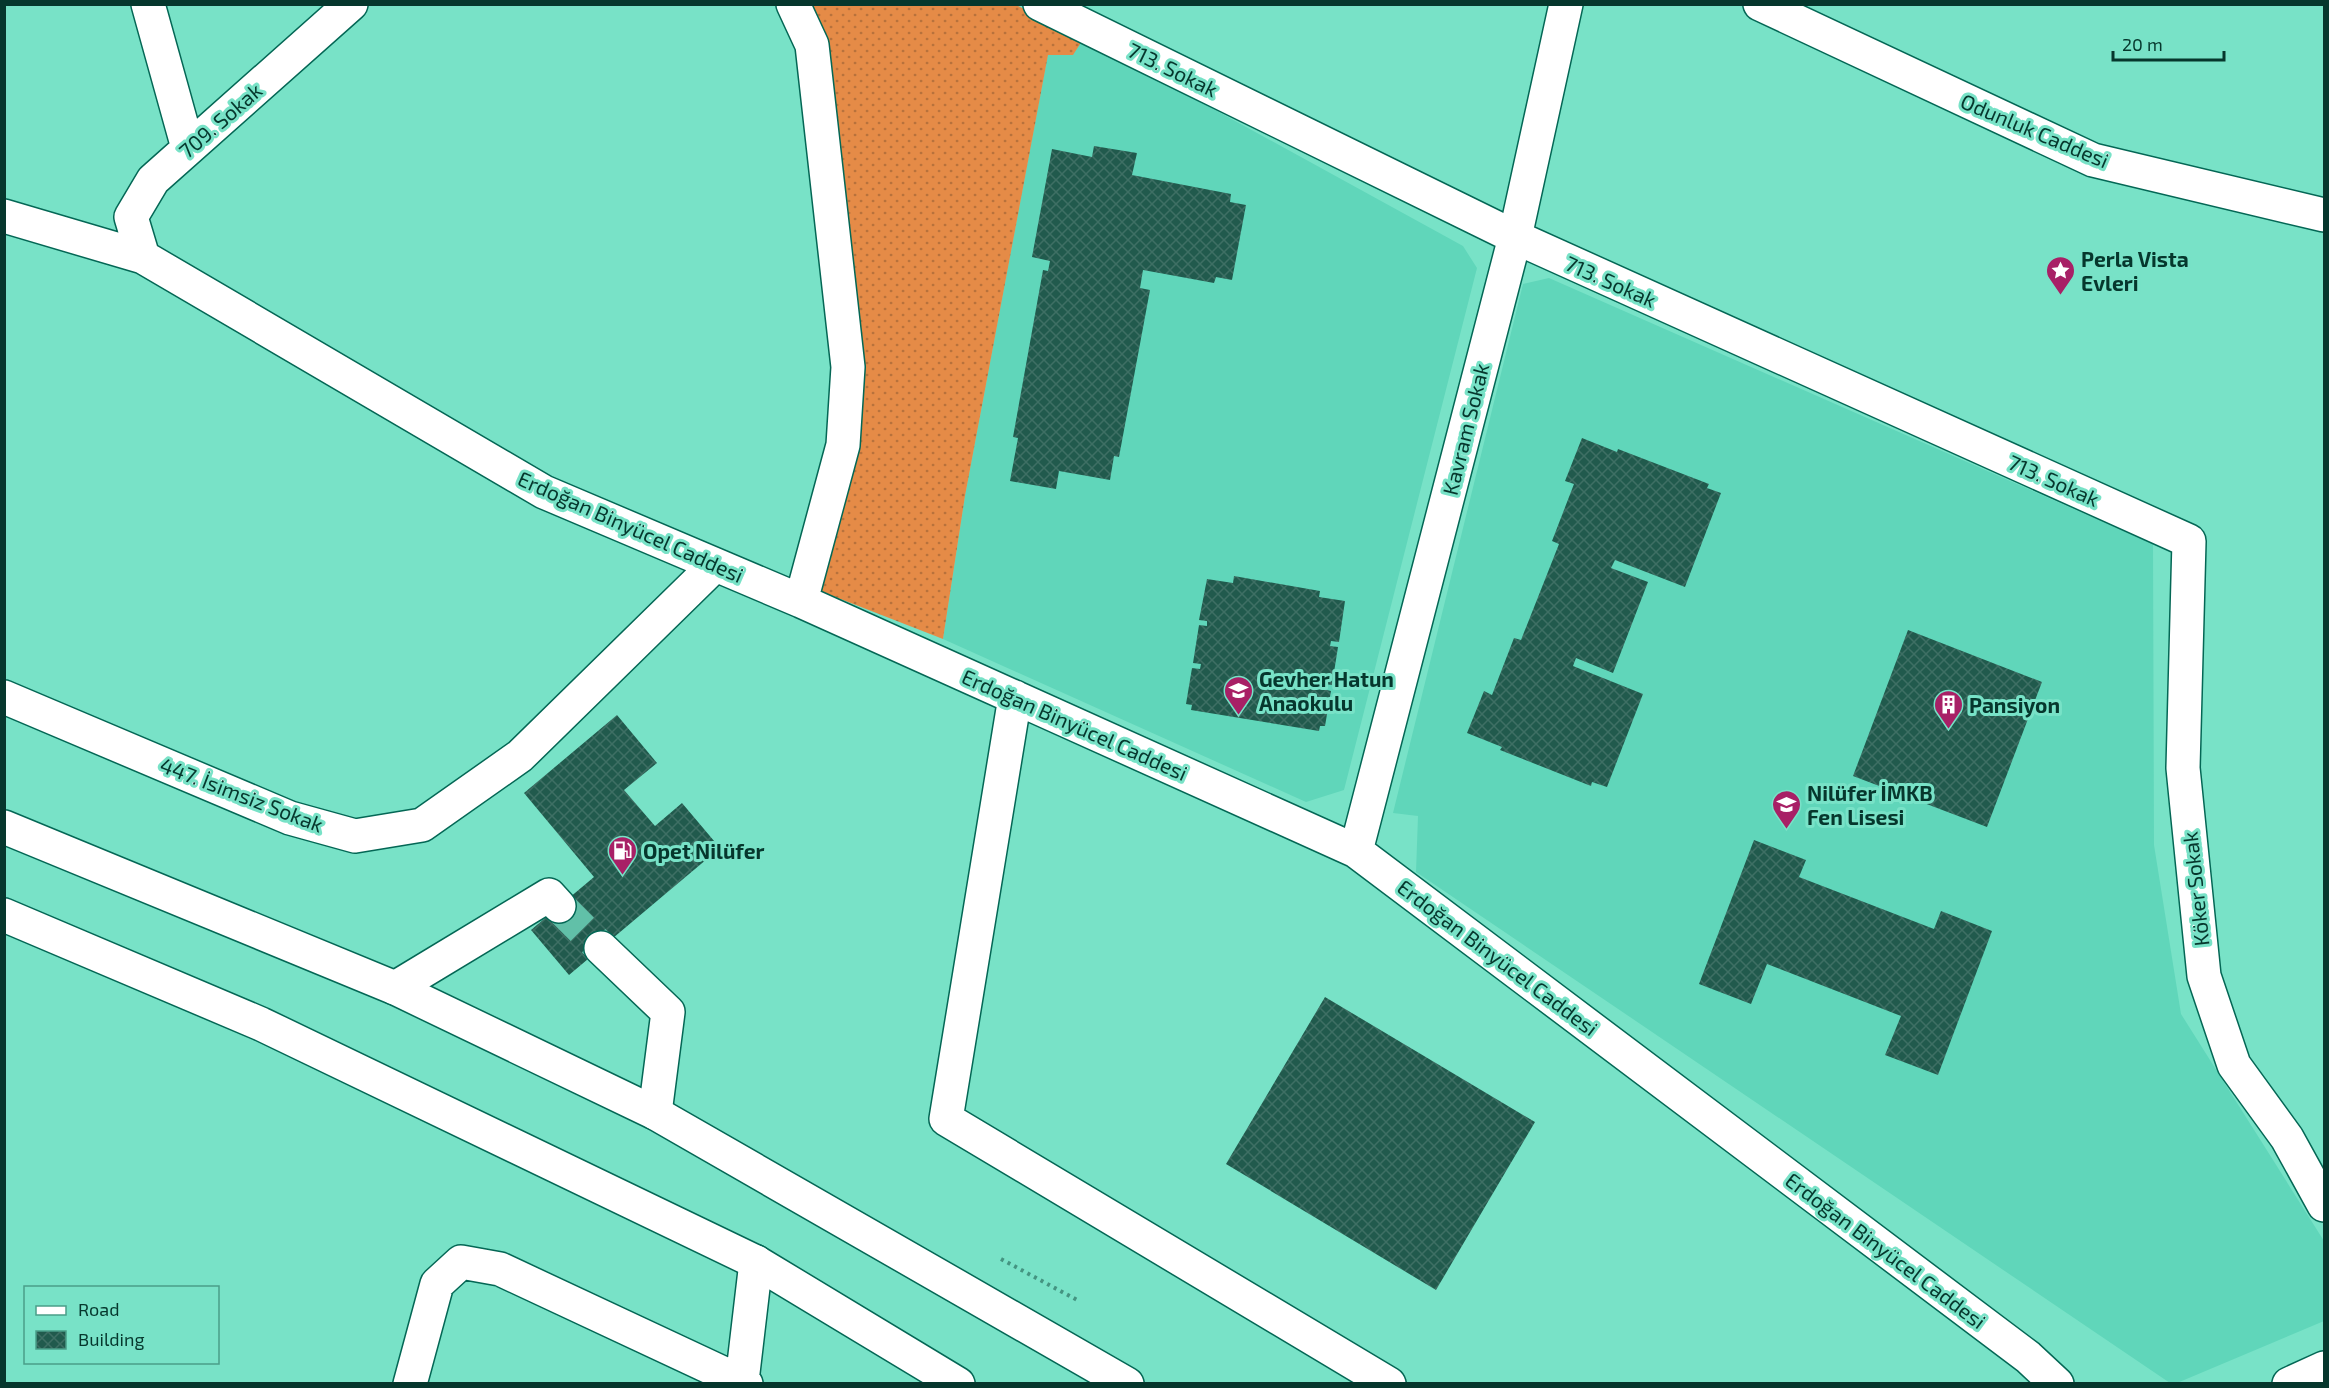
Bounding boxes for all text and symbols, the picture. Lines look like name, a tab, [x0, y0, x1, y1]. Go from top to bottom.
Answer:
scale bar	[2113, 24, 2224, 62]
text: 20 m	[2122, 33, 2163, 55]
street label: 713. Sokak	[1124, 37, 1222, 102]
street label: 709. Sokak	[173, 77, 267, 163]
street label: Odunluk Caddesi	[1957, 88, 2113, 172]
place label: Perla Vista Evleri	[2081, 246, 2189, 295]
street label: 713. Sokak	[1562, 250, 1661, 312]
place icon: Perla Vista Evleri	[2044, 254, 2076, 296]
street label: Kavram Sokak	[1437, 360, 1493, 497]
street label: 713. Sokak	[2005, 449, 2104, 511]
street label: Erdoğan Binyücel Caddesi	[514, 465, 748, 587]
street label: Erdoğan Binyücel Caddesi	[958, 663, 1192, 785]
place label: Gevher Hatun Anaokulu	[1259, 666, 1394, 715]
school or university icon: Gevher Hatun Anaokulu	[1222, 674, 1254, 716]
building icon: Pansiyon	[1932, 688, 1964, 730]
place label: Pansiyon	[1969, 692, 2060, 718]
street label: 447. İsimsiz Sokak	[157, 751, 327, 837]
place label: Nilüfer İMKB Fen Lisesi	[1807, 780, 1933, 829]
school or university icon: Nilüfer İMKB Fen Lisesi	[1770, 788, 1802, 830]
street label: Köker Sokak	[2177, 830, 2213, 947]
fuel station icon: Opet Nilüfer	[606, 834, 638, 876]
place label: Opet Nilüfer	[643, 838, 765, 863]
street label: Erdoğan Binyücel Caddesi	[1393, 874, 1603, 1040]
street label: Erdoğan Binyücel Caddesi	[1781, 1167, 1991, 1333]
legend	[24, 1286, 219, 1364]
text: Road	[78, 1298, 119, 1320]
text: Building	[78, 1328, 145, 1350]

